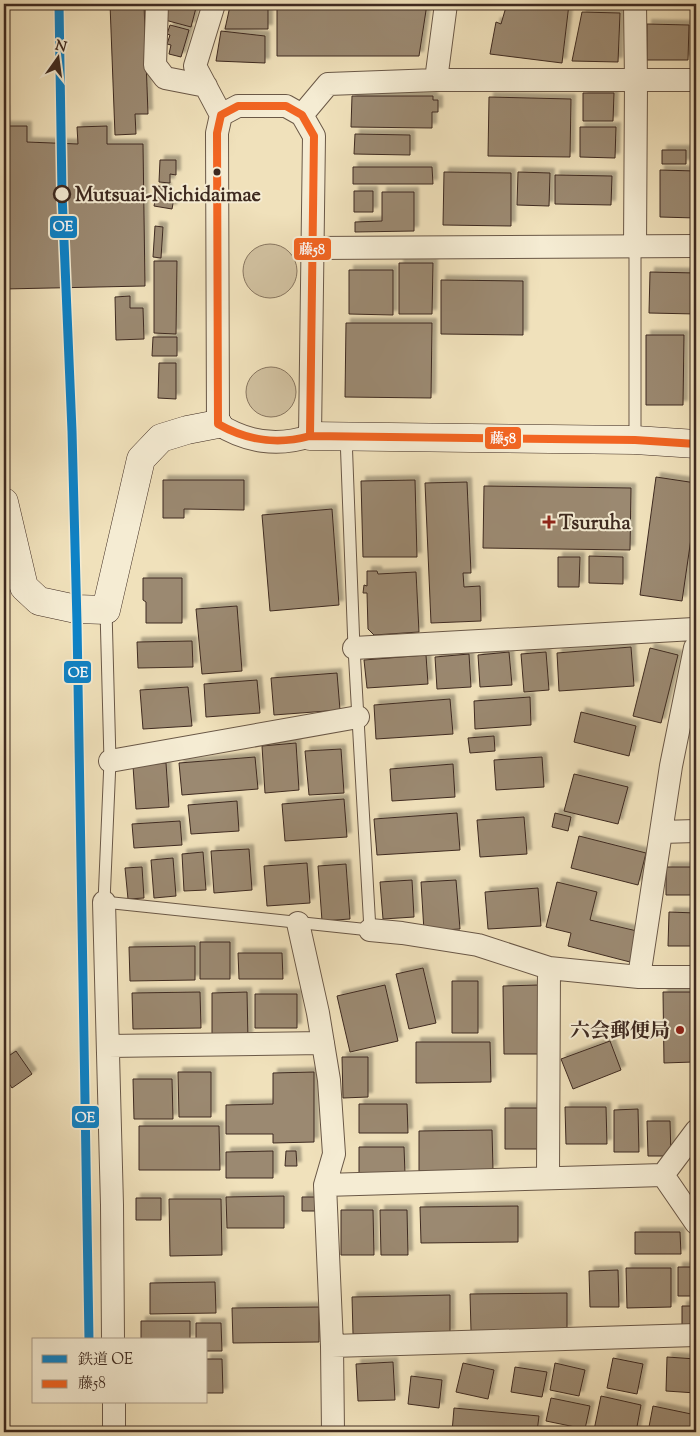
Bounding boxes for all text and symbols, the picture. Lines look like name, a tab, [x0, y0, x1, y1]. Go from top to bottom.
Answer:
north arrow	[32, 32, 82, 82]
text: N	[53, 36, 69, 58]
unlabelled marker	[212, 167, 222, 177]
place label: Mutsuai-Nichidaimae	[75, 182, 261, 211]
marker: Mutsuai-Nichidaimae	[53, 185, 71, 203]
line badge: OE	[49, 215, 78, 239]
text: OE	[53, 218, 74, 238]
line badge: 藤58	[293, 237, 332, 261]
text: 藤58	[299, 241, 325, 261]
line badge: 藤58	[484, 426, 522, 450]
text: 藤58	[490, 430, 516, 450]
place label: Tsuruha	[559, 510, 631, 539]
marker: Tsuruha	[543, 516, 555, 528]
line badge: OE	[63, 660, 92, 684]
text: OE	[68, 664, 89, 684]
place label: 六会郵便局	[570, 1018, 670, 1047]
marker: 六会郵便局	[674, 1024, 686, 1036]
line badge: OE	[71, 1105, 100, 1129]
text: OE	[75, 1109, 96, 1129]
legend	[32, 1338, 208, 1404]
text: 鉄道 OE	[78, 1350, 133, 1371]
text: 藤58	[78, 1374, 106, 1395]

